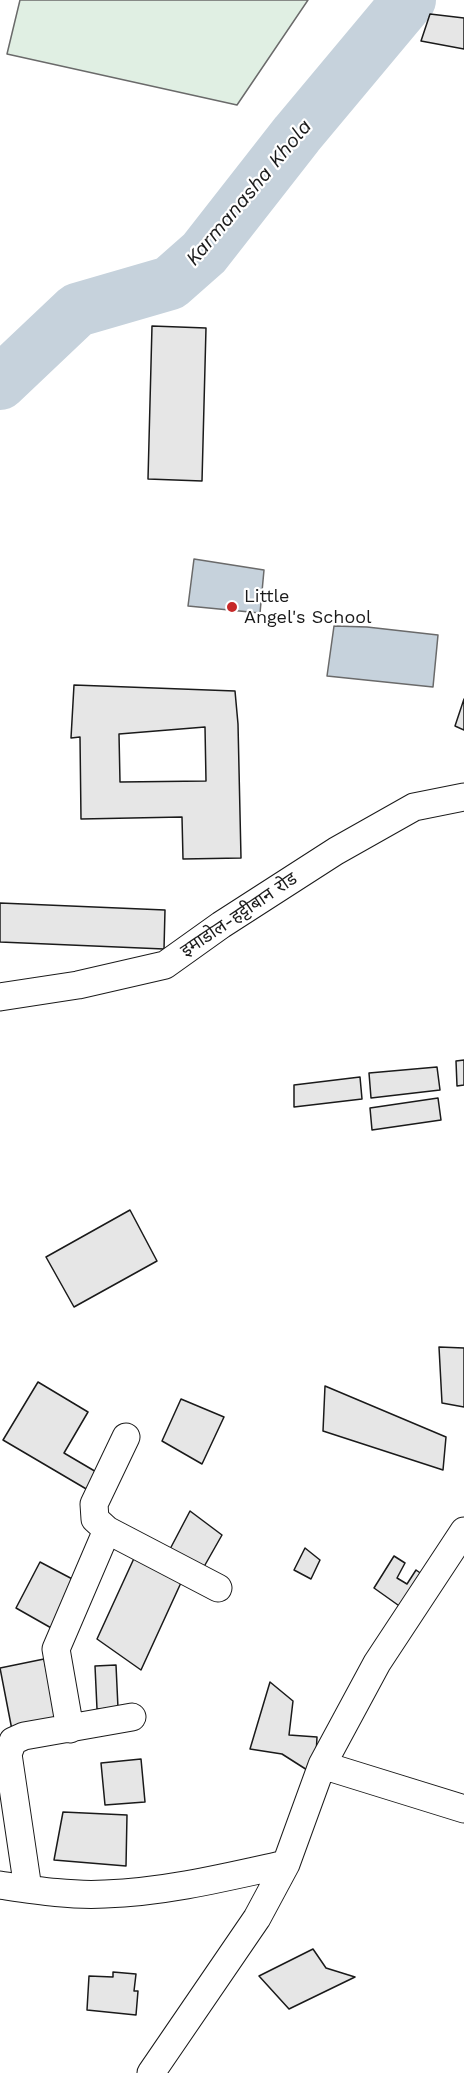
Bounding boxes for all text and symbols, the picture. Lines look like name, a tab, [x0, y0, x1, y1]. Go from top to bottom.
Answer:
water label: Karmanasha Khola	[181, 115, 317, 271]
place label: Little Angel's School	[244, 586, 372, 628]
marker: Little Angel's School	[225, 600, 239, 614]
street label: इमाडोल-हट्टीबान रोड	[177, 868, 301, 962]

